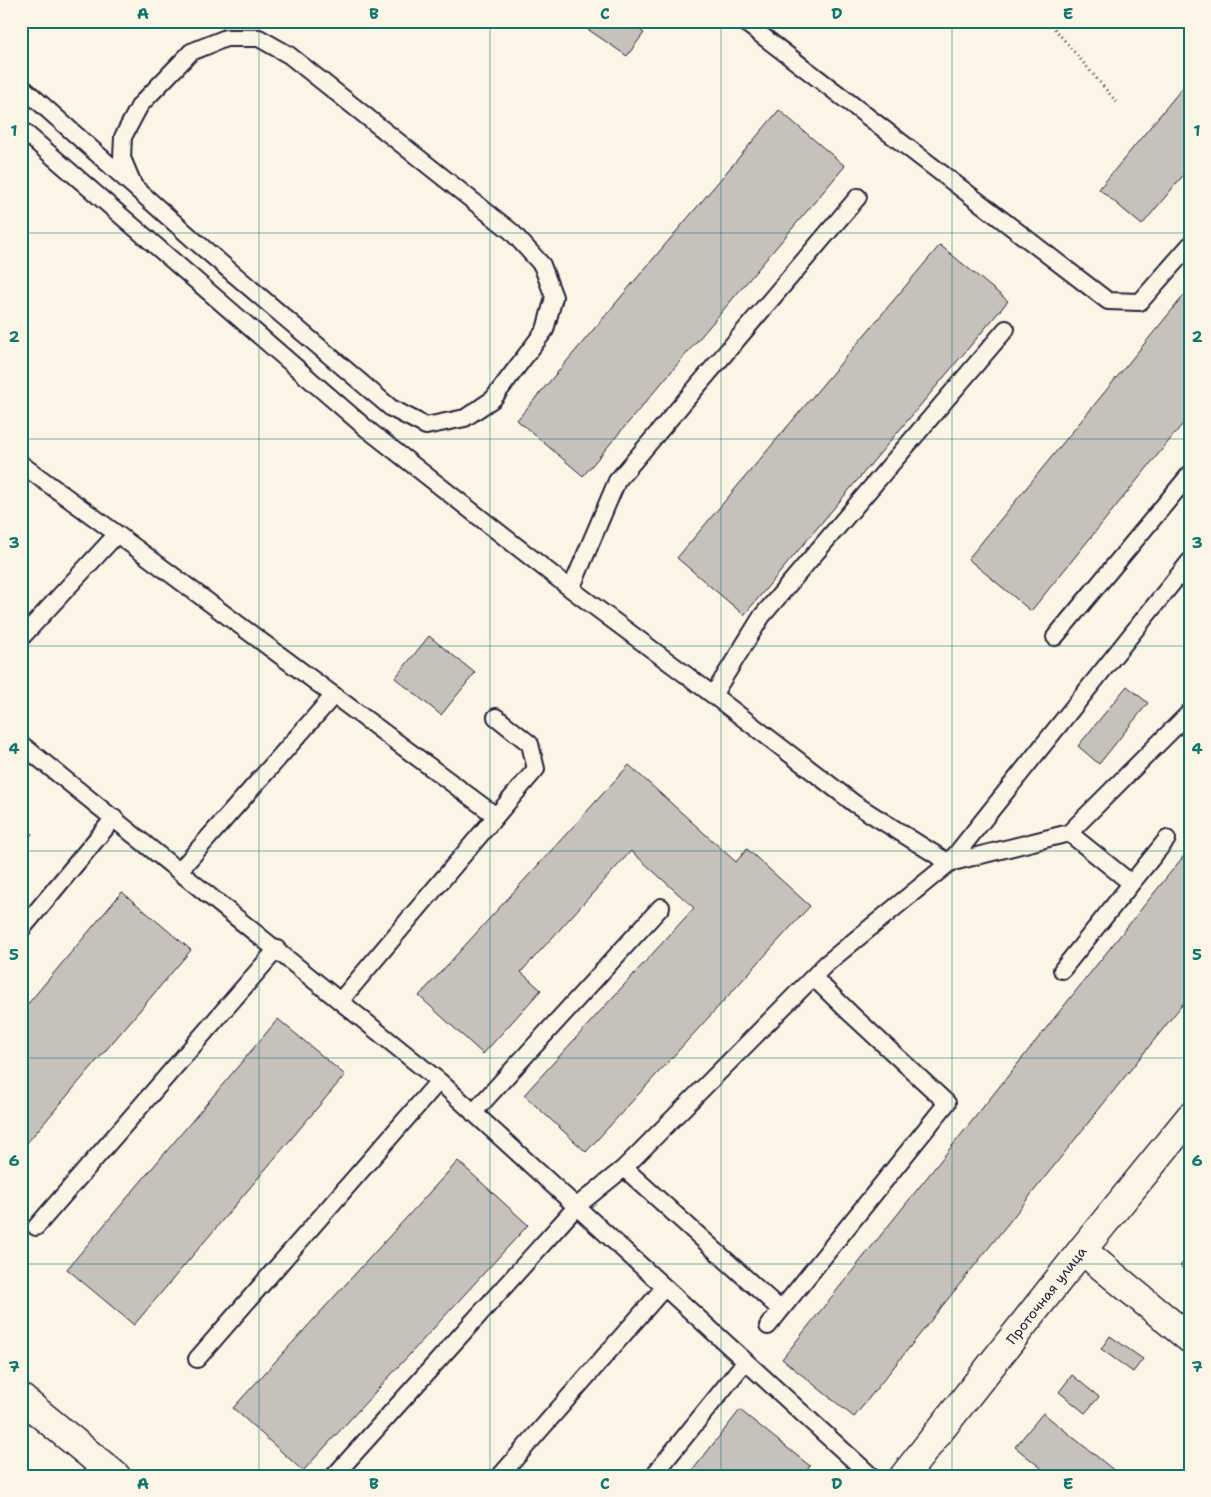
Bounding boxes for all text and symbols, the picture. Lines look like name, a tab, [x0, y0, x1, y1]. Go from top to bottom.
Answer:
text: A	[137, 3, 149, 24]
text: B	[369, 3, 379, 24]
text: C	[600, 3, 610, 24]
text: D	[831, 3, 843, 24]
text: E	[1063, 3, 1073, 24]
text: 1	[10, 120, 18, 141]
text: 1	[1193, 120, 1201, 141]
text: 2	[8, 326, 20, 347]
text: 2	[1191, 326, 1203, 347]
text: 3	[8, 532, 20, 553]
text: 3	[1191, 532, 1203, 553]
text: 4	[8, 738, 20, 759]
text: 4	[1191, 738, 1203, 759]
text: 5	[9, 944, 19, 965]
text: 5	[1192, 944, 1202, 965]
text: 6	[8, 1150, 20, 1171]
text: 6	[1191, 1150, 1203, 1171]
street label: Проточная улица	[1002, 1243, 1091, 1348]
text: 7	[8, 1356, 20, 1377]
text: 7	[1191, 1356, 1203, 1377]
text: A	[137, 1473, 149, 1494]
text: B	[369, 1473, 379, 1494]
text: C	[600, 1473, 610, 1494]
text: D	[831, 1473, 843, 1494]
text: E	[1063, 1473, 1073, 1494]

